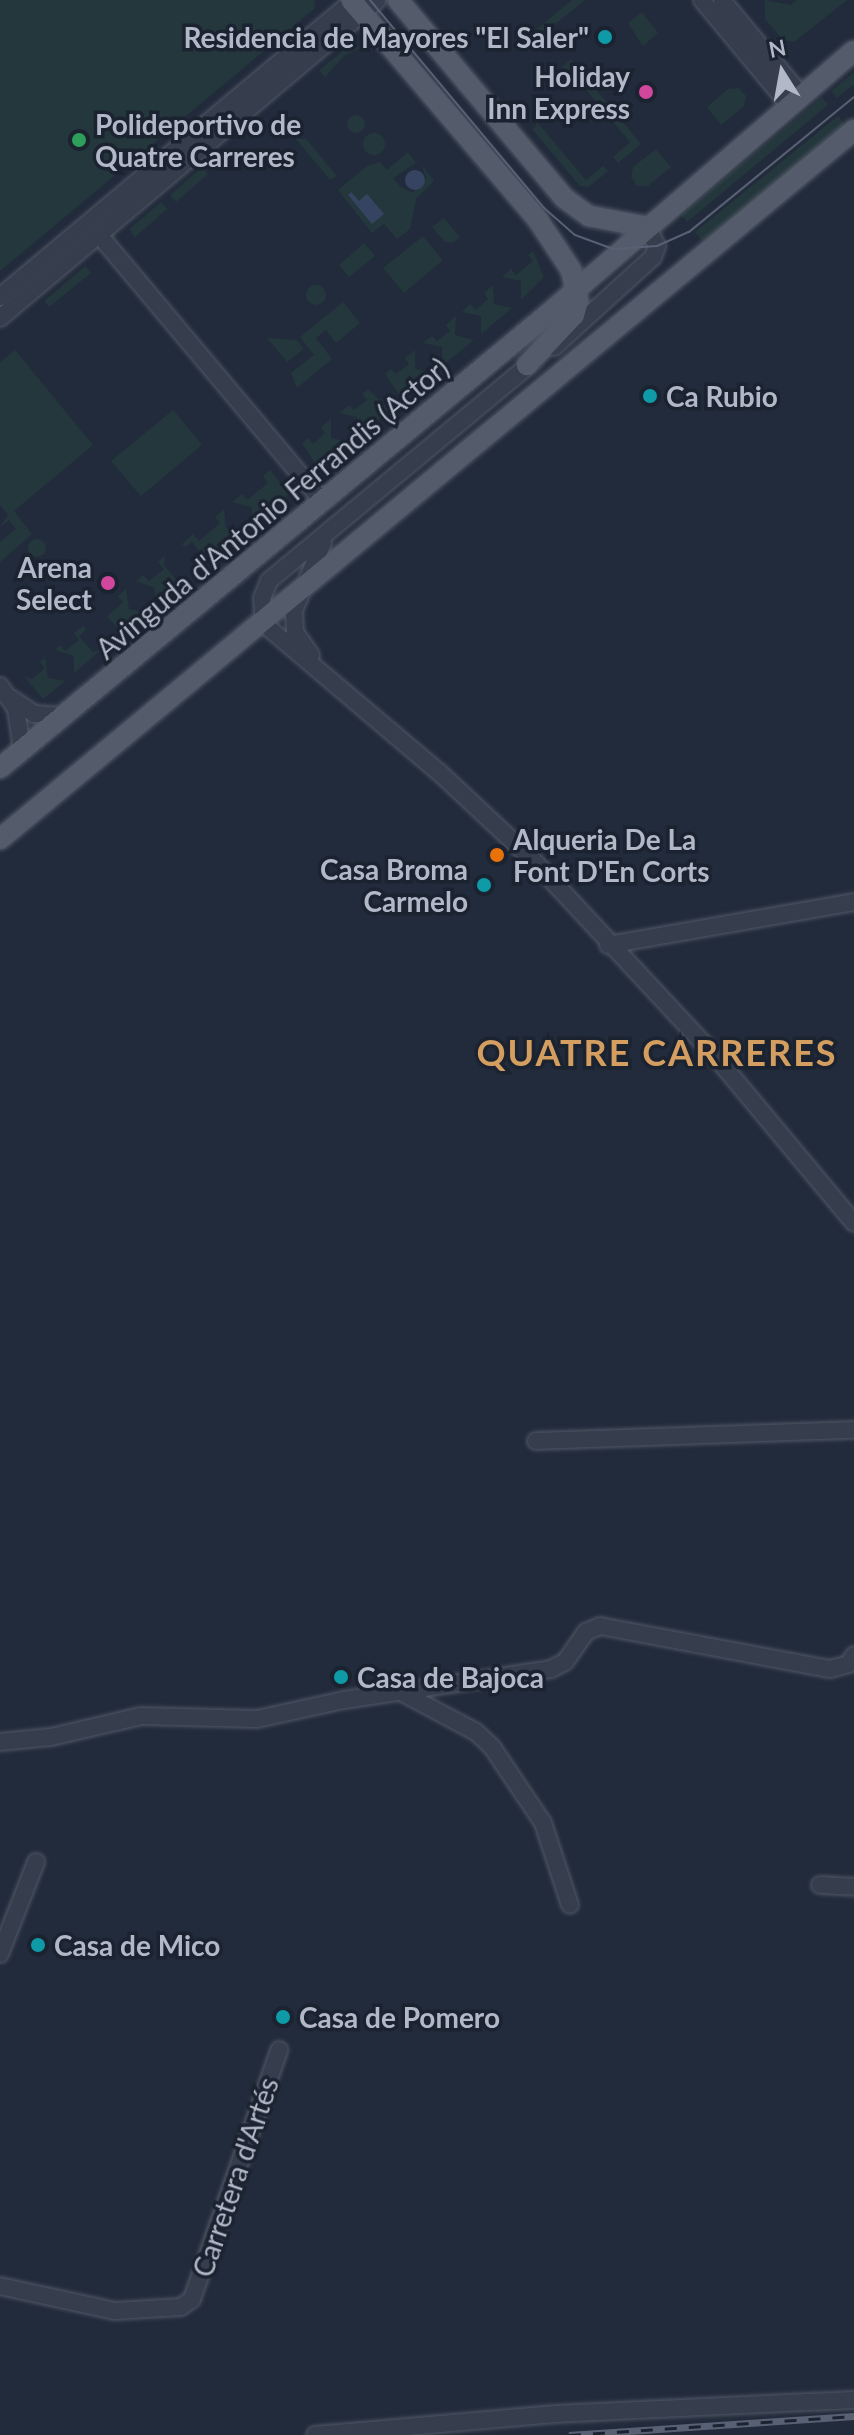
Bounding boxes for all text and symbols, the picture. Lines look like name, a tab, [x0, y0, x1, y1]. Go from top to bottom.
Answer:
place label: Residencia de Mayores "El Saler"	[184, 20, 589, 54]
marker: Residencia de Mayores "El Saler"	[596, 28, 614, 46]
north arrow	[742, 32, 822, 112]
text: N	[766, 33, 788, 63]
place label: Holiday Inn Express	[487, 59, 630, 125]
marker: Holiday Inn Express	[637, 83, 655, 101]
place label: Polideportivo de Quatre Carreres	[95, 107, 301, 173]
marker: Polideportivo de Quatre Carreres	[70, 131, 88, 149]
street label: Avinguda d'Antonio Ferrandis (Actor)	[89, 350, 455, 666]
place label: Ca Rubio	[666, 379, 778, 413]
marker: Ca Rubio	[641, 387, 659, 405]
place label: Arena Select	[16, 550, 92, 616]
marker: Arena Select	[99, 574, 117, 592]
place label: Alqueria De La Font D'En Corts	[513, 822, 710, 888]
marker: Alqueria De La Font D'En Corts	[488, 846, 506, 864]
place label: Casa Broma Carmelo	[320, 852, 468, 918]
marker: Casa Broma Carmelo	[475, 876, 493, 894]
district label: QUATRE CARRERES	[476, 1031, 838, 1075]
place label: Casa de Bajoca	[357, 1660, 544, 1694]
marker: Casa de Bajoca	[332, 1668, 350, 1686]
place label: Casa de Mico	[54, 1928, 220, 1962]
marker: Casa de Mico	[29, 1936, 47, 1954]
place label: Casa de Pomero	[299, 2000, 500, 2034]
marker: Casa de Pomero	[274, 2008, 292, 2026]
street label: Carretera d'Artés	[185, 2073, 285, 2281]

